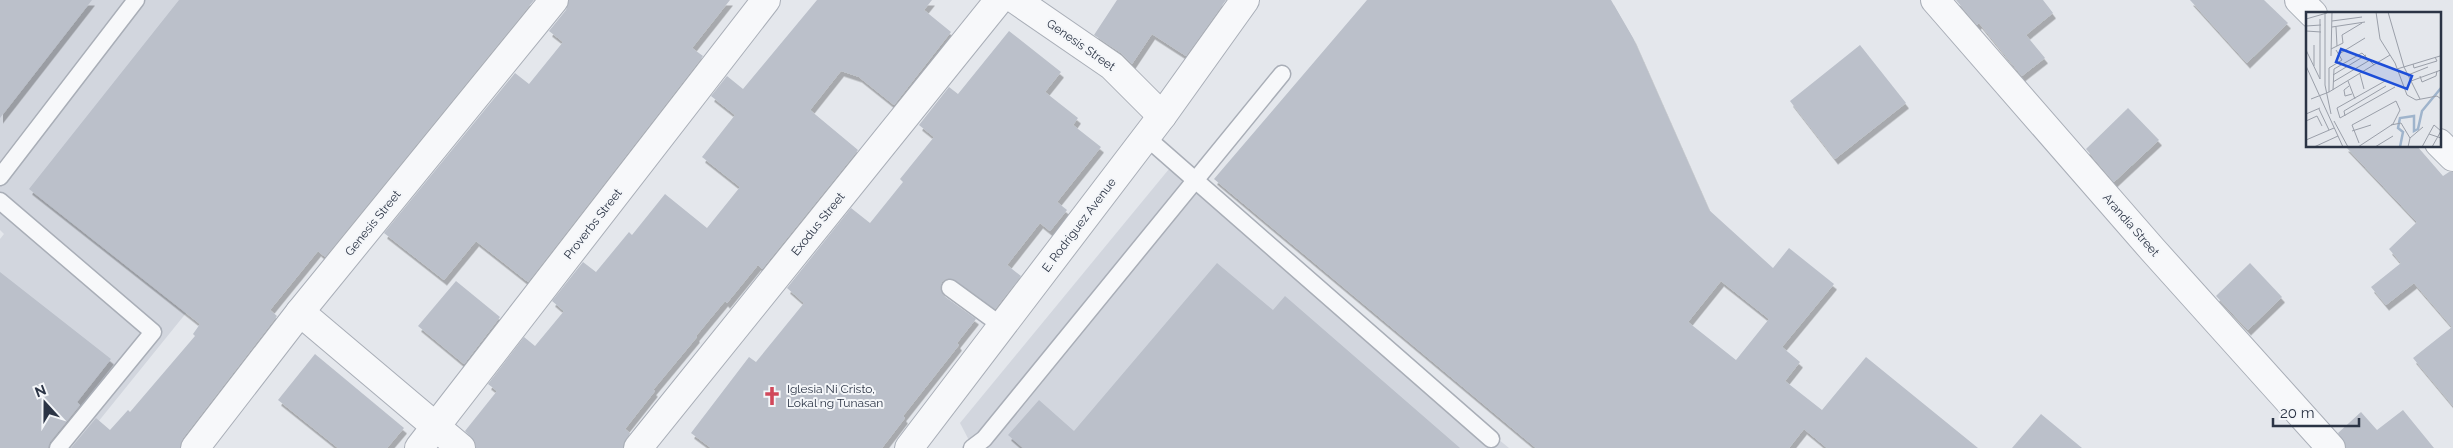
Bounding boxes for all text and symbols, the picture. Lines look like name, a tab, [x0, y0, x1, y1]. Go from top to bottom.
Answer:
inset map	[2306, 12, 2440, 148]
street label: Genesis Street	[1044, 16, 1118, 74]
street label: E. Rodriguez Avenue	[1039, 175, 1119, 275]
street label: Proverbs Street	[561, 186, 625, 262]
street label: Genesis Street	[342, 187, 404, 259]
street label: Exodus Street	[788, 190, 848, 258]
street label: Arandia Street	[2100, 191, 2162, 259]
north arrow	[20, 378, 70, 428]
text: N	[32, 381, 48, 400]
place label: Iglesia Ni Cristo, Lokal ng Tunasan	[787, 382, 883, 410]
church icon: Iglesia Ni Cristo, Lokal ng Tunasan	[761, 385, 783, 407]
scale bar	[2273, 396, 2359, 428]
text: 20 m	[2280, 404, 2315, 422]

